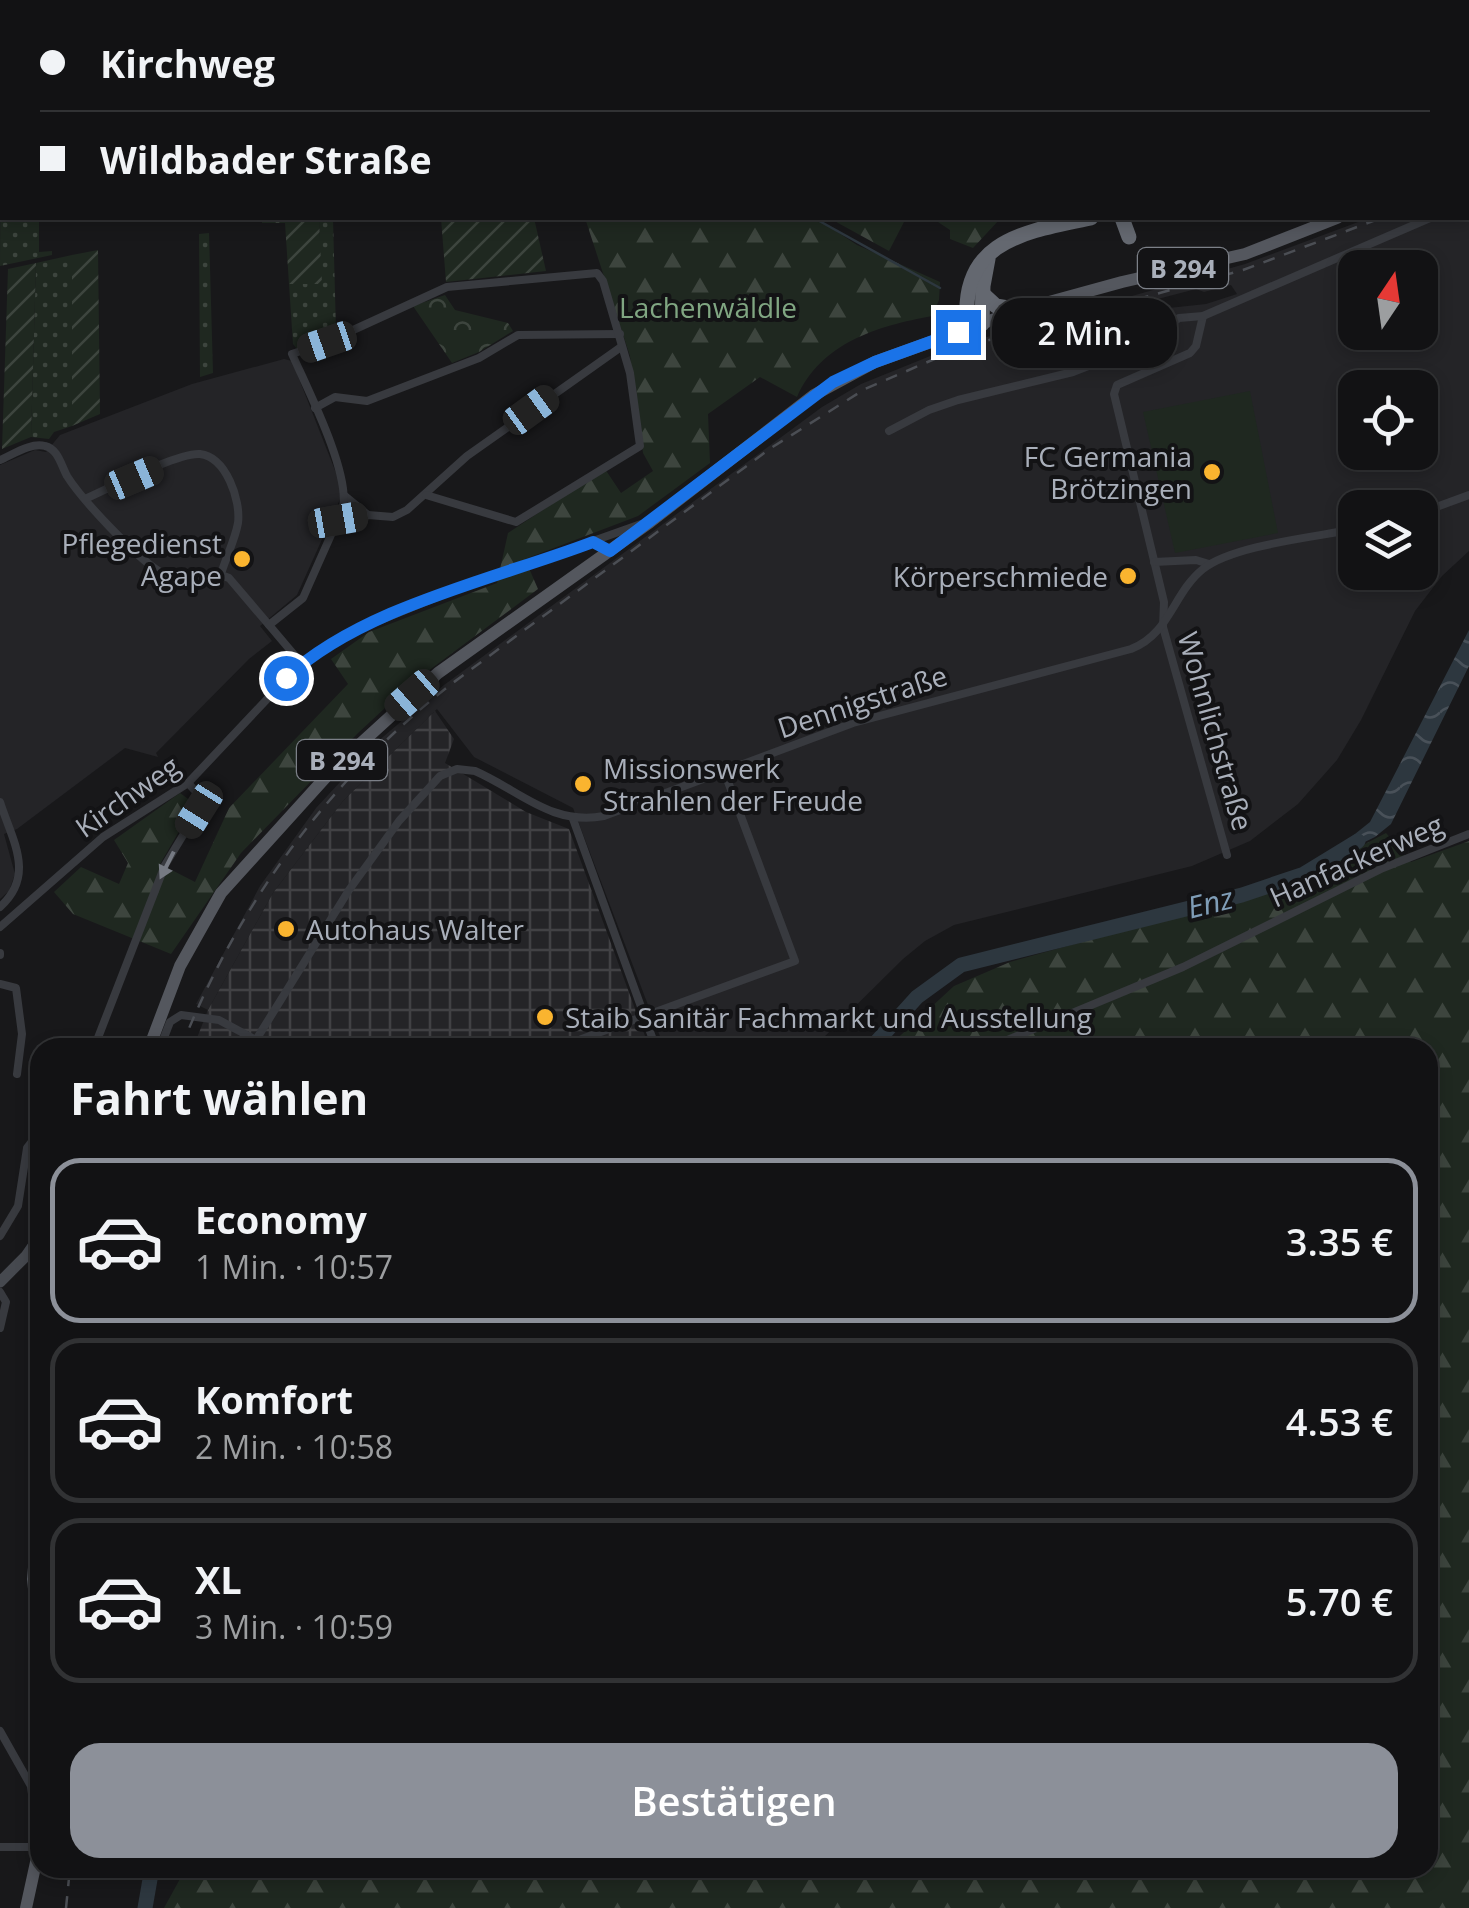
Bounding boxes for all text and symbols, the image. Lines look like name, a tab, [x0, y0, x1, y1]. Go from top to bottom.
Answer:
text: Kirchweg	[100, 37, 275, 89]
text: Wildbader Straße	[100, 133, 432, 185]
road number: B 294	[1138, 248, 1228, 288]
north arrow	[1338, 250, 1438, 350]
map controls	[1338, 250, 1438, 590]
park label: Lachenwäldle	[619, 288, 797, 326]
callout: 2 Min.	[993, 297, 1178, 367]
route end	[936, 310, 981, 355]
text: 2 Min.	[1037, 311, 1132, 354]
car	[294, 318, 360, 366]
button: locate	[1338, 370, 1438, 470]
car	[498, 380, 564, 440]
place label: FC Germania Brötzingen	[1024, 437, 1192, 507]
car	[101, 452, 167, 504]
marker: FC Germania Brötzingen	[1201, 461, 1223, 483]
button: layers	[1338, 490, 1438, 590]
car	[306, 500, 370, 540]
place label: Pflegedienst Agape	[62, 524, 222, 594]
marker: Pflegedienst Agape	[231, 548, 253, 570]
place label: Körperschmiede	[893, 557, 1108, 595]
marker: Körperschmiede	[1117, 565, 1139, 587]
street label: Wohnlichstraße	[1169, 627, 1263, 835]
route start	[264, 656, 309, 701]
street label: Dennigstraße	[772, 656, 952, 746]
car	[380, 664, 444, 726]
road number: B 294	[297, 740, 387, 780]
street label: Kirchweg	[67, 746, 187, 846]
place label: Missionswerk Strahlen der Freude	[603, 749, 863, 819]
marker: Missionswerk Strahlen der Freude	[572, 773, 594, 795]
car	[170, 777, 228, 843]
street label: Hanfackerweg	[1263, 805, 1449, 915]
one-way arrow	[158, 851, 175, 880]
water label: Enz	[1183, 876, 1238, 927]
place label: Autohaus Walter	[306, 910, 524, 948]
marker: Autohaus Walter	[275, 918, 297, 940]
place label: Staib Sanitär Fachmarkt und Ausstellung	[565, 998, 1092, 1036]
marker: Staib Sanitär Fachmarkt und Ausstellung	[534, 1006, 556, 1028]
text: Fahrt wählen	[70, 1067, 368, 1128]
text: Economy	[195, 1193, 367, 1245]
icon: car	[75, 1196, 165, 1286]
text: 3.35 €	[1286, 1215, 1393, 1267]
text: 1 Min. · 10:57	[195, 1245, 393, 1288]
text: Komfort	[195, 1373, 353, 1425]
icon: car	[75, 1376, 165, 1466]
text: 4.53 €	[1286, 1395, 1393, 1447]
text: 2 Min. · 10:58	[195, 1425, 393, 1468]
text: XL	[195, 1553, 242, 1605]
icon: car	[75, 1556, 165, 1646]
text: 5.70 €	[1286, 1575, 1393, 1627]
text: 3 Min. · 10:59	[195, 1605, 393, 1648]
button: Bestätigen	[70, 1743, 1398, 1858]

